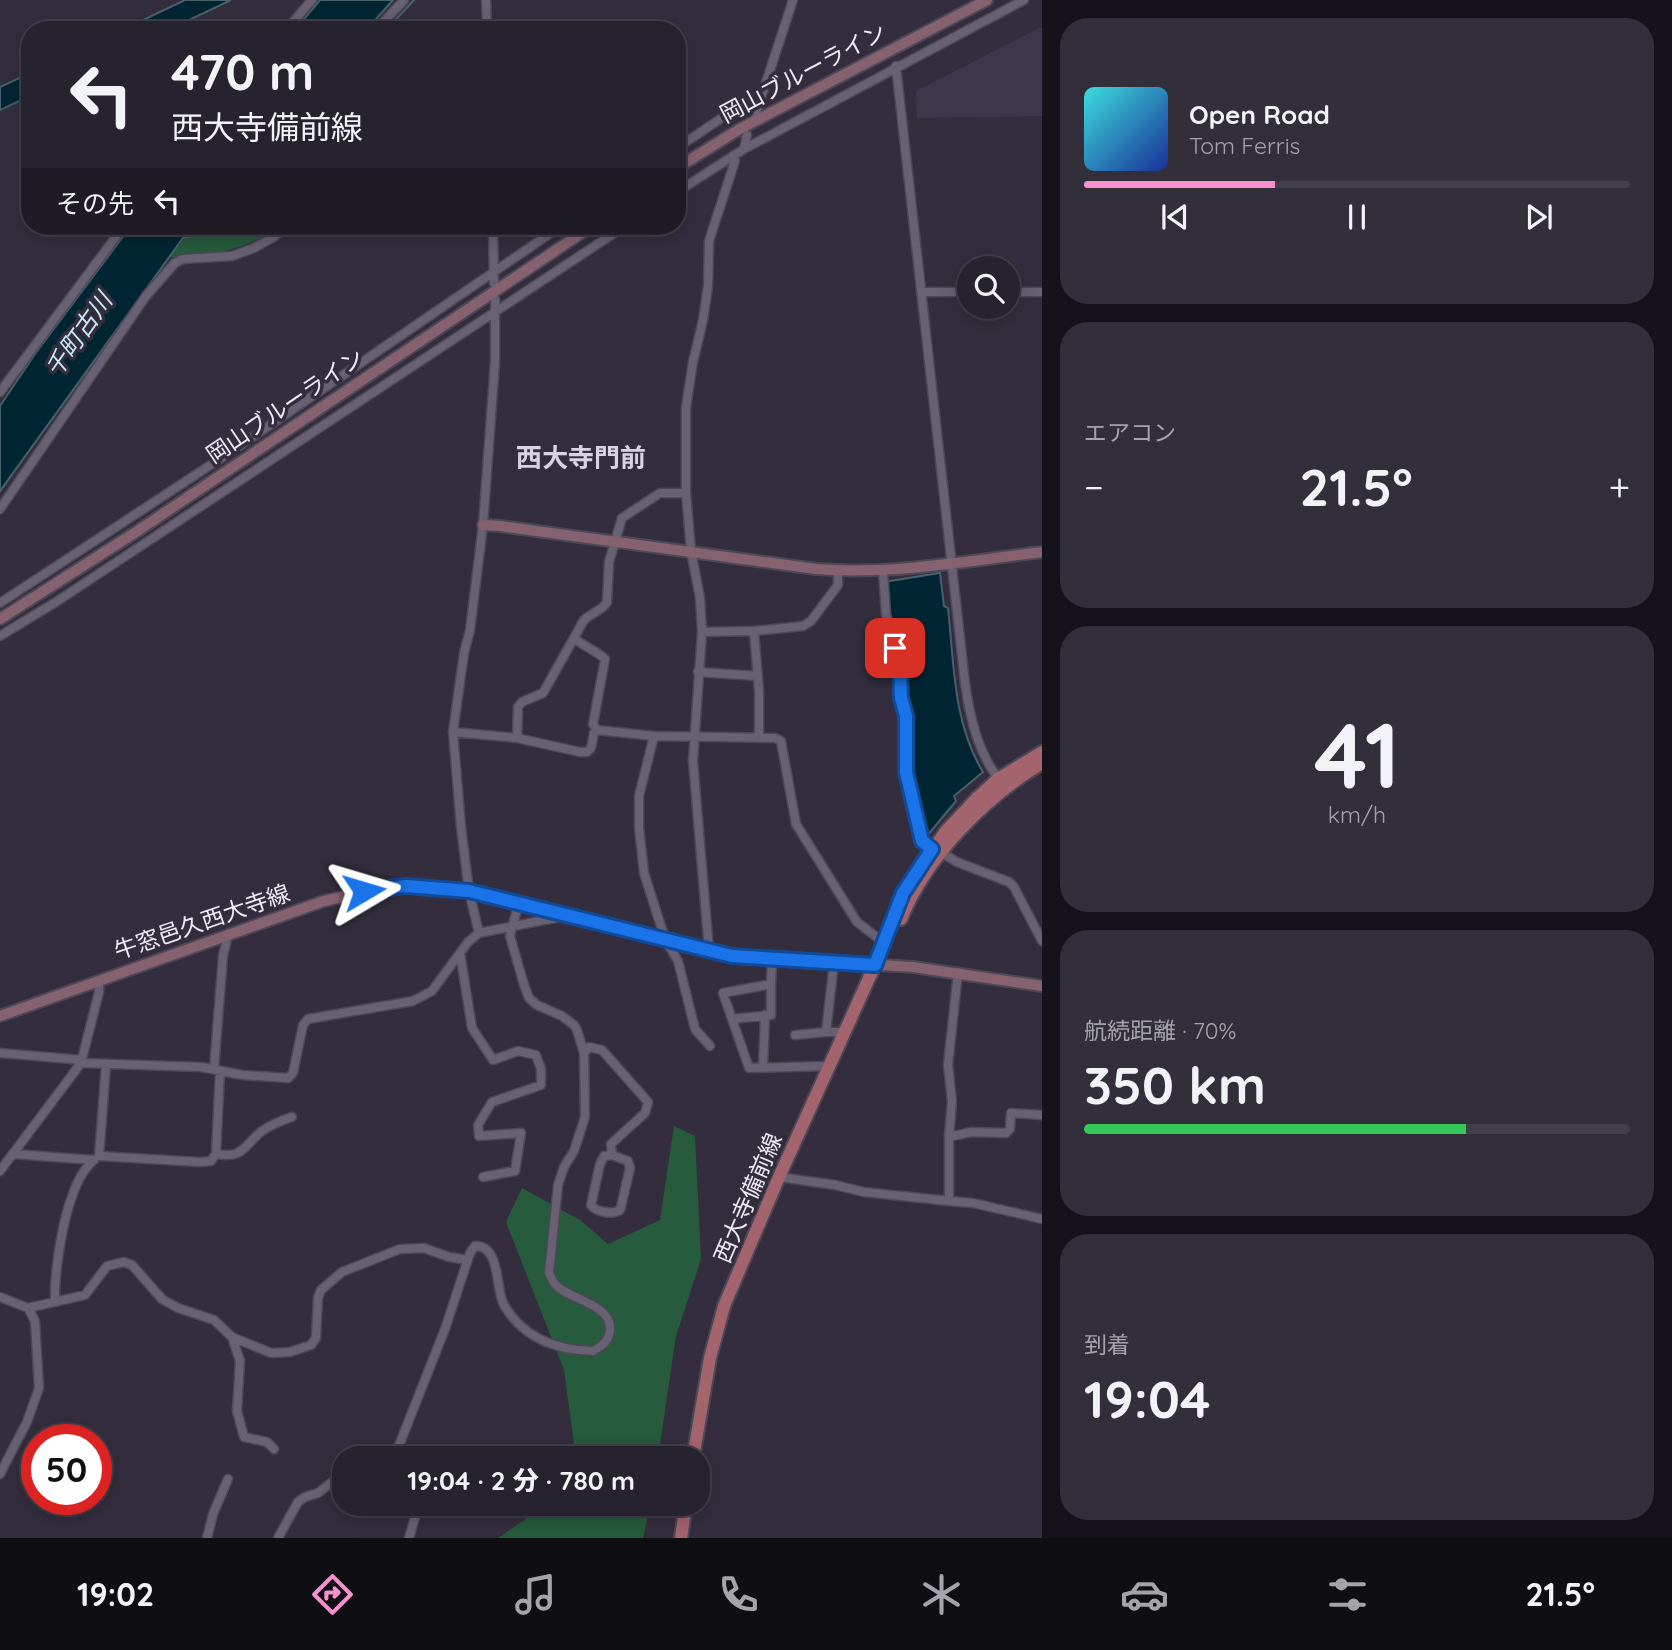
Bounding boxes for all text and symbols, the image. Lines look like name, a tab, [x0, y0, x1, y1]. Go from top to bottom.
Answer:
street label: 岡山ブルーライン	[715, 17, 891, 129]
text: 470 m	[171, 41, 314, 102]
icon: left	[56, 49, 147, 140]
text: Open Road	[1189, 98, 1330, 131]
text: 西大寺備前線	[171, 107, 363, 147]
text: Tom Ferris	[1189, 131, 1300, 160]
icon: left	[148, 182, 186, 220]
text: その先	[56, 187, 134, 220]
icon: previous	[1156, 198, 1194, 236]
icon: pause	[1338, 198, 1376, 236]
icon: next	[1520, 198, 1558, 236]
map controls	[957, 256, 1020, 319]
button: search	[957, 256, 1020, 319]
water label: 千町古川	[38, 284, 120, 382]
street label: 岡山ブルーライン	[200, 342, 369, 469]
text: エアコン	[1084, 418, 1176, 447]
district label: 西大寺門前	[516, 441, 646, 474]
text: 21.5°	[1300, 454, 1413, 519]
text: −	[1084, 463, 1104, 511]
text: +	[1609, 463, 1630, 511]
pin	[865, 618, 925, 678]
icon: arrive	[876, 629, 914, 667]
text: 41	[1314, 697, 1400, 811]
text: km/h	[1328, 800, 1386, 829]
position arrow	[327, 854, 401, 928]
street label: 牛窓邑久西大寺線	[110, 878, 294, 965]
text: 航続距離 · 70%	[1084, 1016, 1236, 1045]
text: 350 km	[1084, 1052, 1266, 1117]
street label: 西大寺備前線	[707, 1129, 788, 1267]
text: 到着	[1084, 1330, 1130, 1359]
text: 19:04	[1084, 1366, 1210, 1431]
speed limit sign: 50	[21, 1424, 112, 1515]
text: 19:04 · 2 分 · 780 m	[407, 1464, 635, 1497]
icon: directions	[308, 1570, 357, 1619]
icon: music	[511, 1570, 560, 1619]
icon: phone	[714, 1570, 763, 1619]
icon: climate	[917, 1570, 966, 1619]
icon: car	[1120, 1570, 1169, 1619]
icon: filters	[1323, 1570, 1372, 1619]
text: 19:02	[77, 1574, 154, 1614]
text: 21.5°	[1525, 1574, 1595, 1614]

